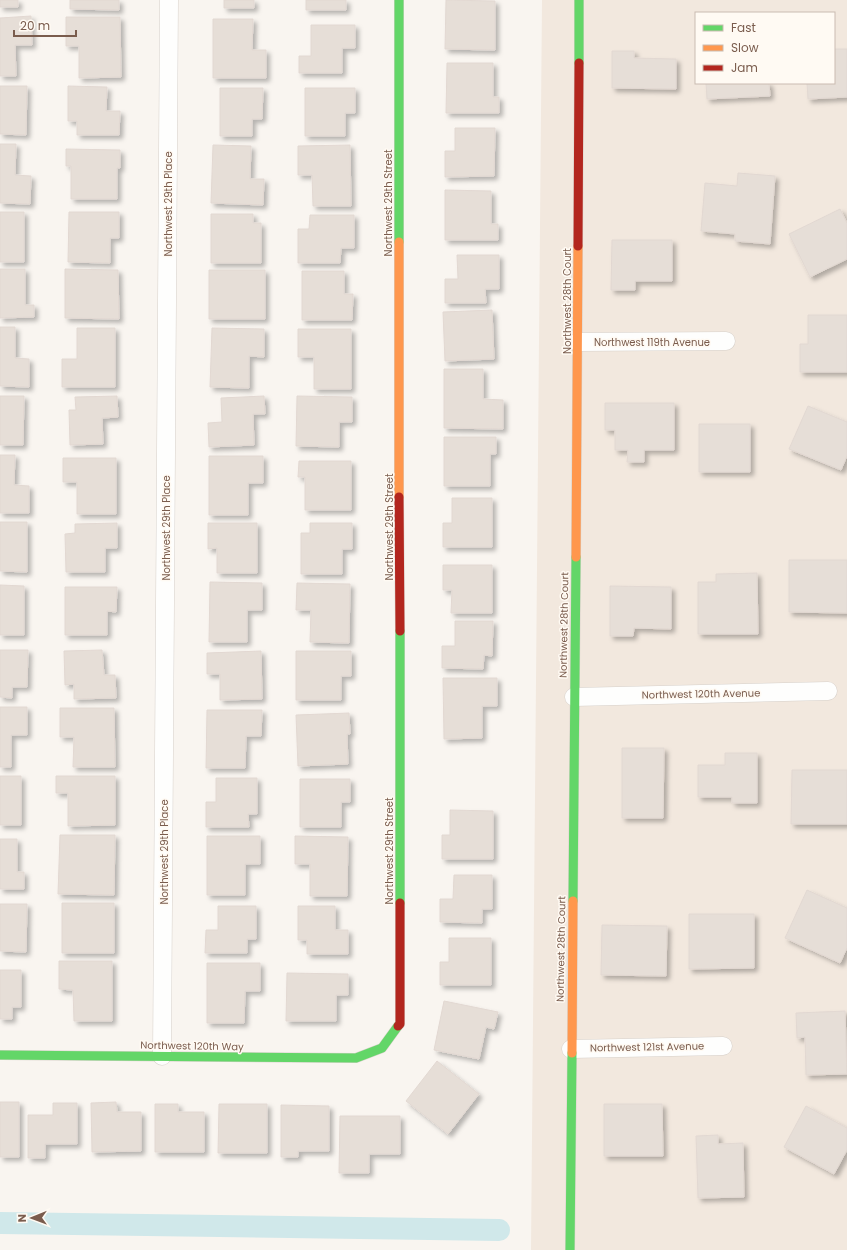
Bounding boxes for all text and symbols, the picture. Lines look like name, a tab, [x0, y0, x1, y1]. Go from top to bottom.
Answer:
scale bar	[14, 12, 76, 38]
legend	[695, 12, 835, 84]
text: 20 m	[20, 17, 50, 34]
text: Fast	[731, 19, 756, 36]
text: Slow	[731, 39, 759, 56]
text: Jam	[731, 59, 758, 76]
street label: Northwest 29th Street	[381, 149, 396, 257]
street label: Northwest 29th Place	[161, 151, 176, 257]
street label: Northwest 28th Court	[560, 248, 575, 354]
street label: Northwest 119th Avenue	[594, 335, 710, 350]
street label: Northwest 29th Street	[382, 473, 397, 581]
street label: Northwest 29th Place	[159, 475, 174, 581]
street label: Northwest 28th Court	[556, 572, 572, 678]
street label: Northwest 120th Avenue	[642, 685, 760, 703]
street label: Northwest 29th Street	[382, 797, 397, 905]
street label: Northwest 29th Place	[157, 799, 172, 905]
street label: Northwest 28th Court	[553, 896, 569, 1002]
street label: Northwest 120th Way	[140, 1038, 244, 1054]
street label: Northwest 121st Avenue	[590, 1039, 704, 1055]
north arrow	[12, 1198, 52, 1238]
text: N	[14, 1214, 30, 1222]

